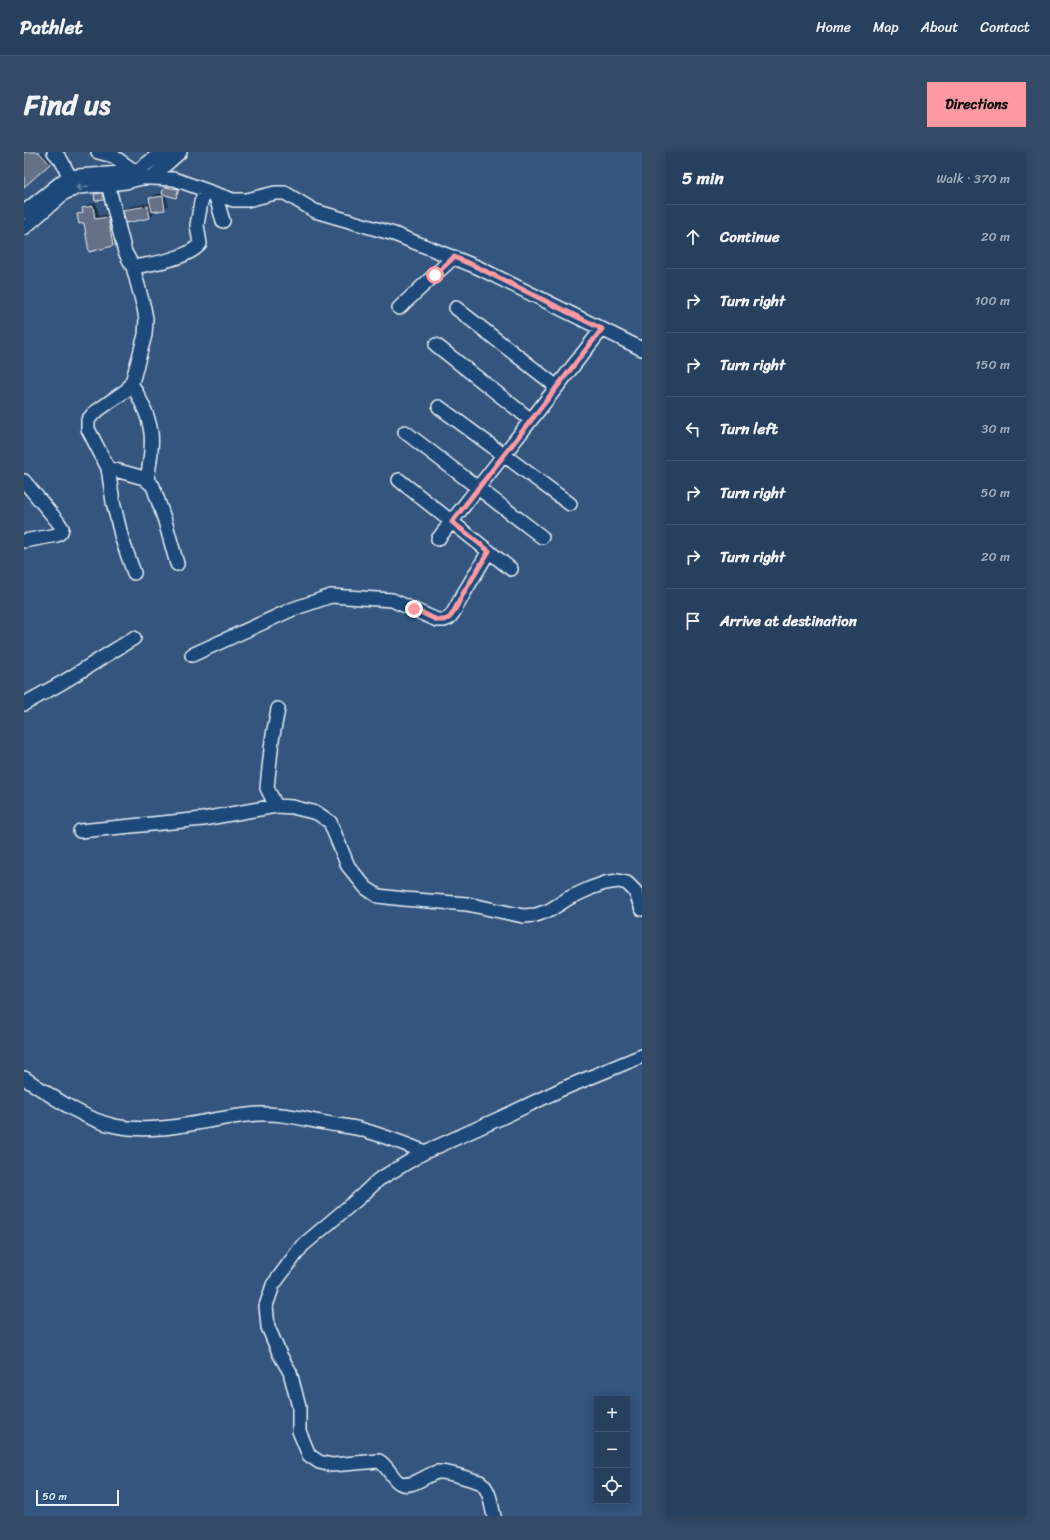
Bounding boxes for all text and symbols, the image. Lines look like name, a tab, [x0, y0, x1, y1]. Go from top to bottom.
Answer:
text: Pathlet	[20, 11, 83, 44]
text: Home	[816, 15, 851, 40]
text: Map	[873, 15, 899, 40]
text: About	[921, 15, 958, 40]
text: Contact	[980, 15, 1030, 40]
text: Find us	[24, 80, 111, 129]
button: Directions	[927, 82, 1026, 127]
text: 5 min	[682, 163, 724, 193]
text: Walk · 370 m	[936, 167, 1010, 190]
one-way arrow	[76, 183, 89, 191]
text: Continue	[720, 224, 780, 250]
text: 20 m	[981, 225, 1010, 248]
icon: ahead	[682, 226, 704, 248]
route start	[426, 266, 444, 284]
text: Turn right	[720, 288, 785, 314]
text: 100 m	[975, 289, 1010, 312]
icon: right	[682, 290, 704, 312]
text: Turn right	[720, 352, 785, 378]
text: 150 m	[975, 353, 1010, 376]
icon: right	[682, 354, 704, 376]
text: Turn left	[720, 416, 778, 442]
text: 30 m	[981, 417, 1010, 440]
icon: left	[682, 418, 704, 440]
text: Turn right	[720, 480, 785, 506]
text: 50 m	[980, 481, 1010, 504]
icon: right	[682, 482, 704, 504]
text: Turn right	[720, 544, 785, 570]
text: 20 m	[981, 545, 1010, 568]
icon: right	[682, 546, 704, 568]
route end	[405, 600, 423, 618]
text: Arrive at destination	[720, 608, 857, 634]
icon: arrive	[682, 610, 704, 632]
map controls	[594, 1396, 630, 1504]
button: +	[594, 1396, 630, 1432]
button: −	[594, 1432, 630, 1468]
button: locate	[594, 1468, 630, 1504]
text: 50 m	[42, 1487, 67, 1506]
scale bar	[36, 1488, 119, 1507]

